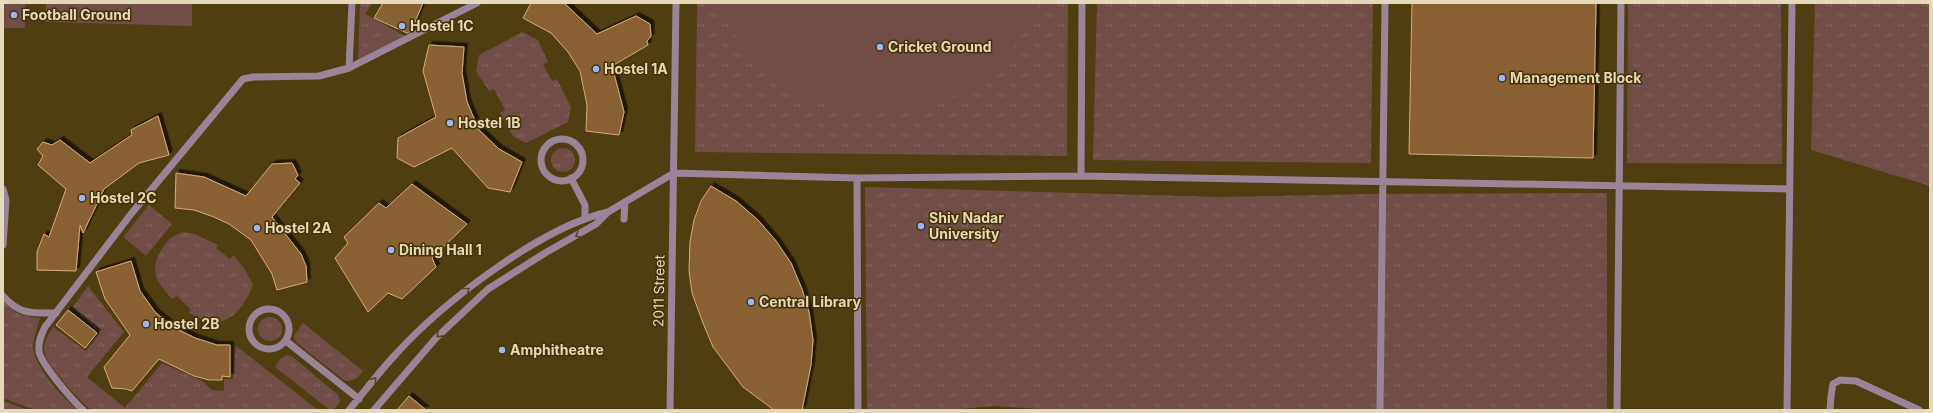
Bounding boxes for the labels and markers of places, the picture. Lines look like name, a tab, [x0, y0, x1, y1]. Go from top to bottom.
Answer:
place label: Football Ground	[22, 6, 131, 23]
marker: Football Ground	[9, 10, 19, 20]
place label: Hostel 1C	[410, 17, 474, 34]
marker: Hostel 1C	[397, 21, 407, 31]
place label: Cricket Ground	[888, 38, 992, 55]
marker: Cricket Ground	[875, 42, 885, 52]
place label: Hostel 1A	[604, 60, 668, 77]
marker: Hostel 1A	[591, 64, 601, 74]
place label: Management Block	[1510, 69, 1642, 86]
marker: Management Block	[1497, 73, 1507, 83]
place label: Hostel 1B	[458, 114, 521, 131]
marker: Hostel 1B	[445, 118, 455, 128]
place label: Hostel 2C	[90, 189, 157, 206]
marker: Hostel 2C	[77, 193, 87, 203]
place label: Shiv Nadar University	[929, 209, 1004, 242]
place label: Hostel 2A	[265, 219, 332, 236]
marker: Shiv Nadar University	[916, 221, 926, 231]
marker: Hostel 2A	[252, 223, 262, 233]
place label: Dining Hall 1	[399, 241, 482, 258]
marker: Dining Hall 1	[386, 245, 396, 255]
place label: Central Library	[759, 293, 861, 310]
marker: Central Library	[746, 297, 756, 307]
place label: Hostel 2B	[154, 315, 219, 332]
marker: Hostel 2B	[141, 319, 151, 329]
place label: Amphitheatre	[510, 341, 604, 358]
marker: Amphitheatre	[497, 345, 507, 355]

